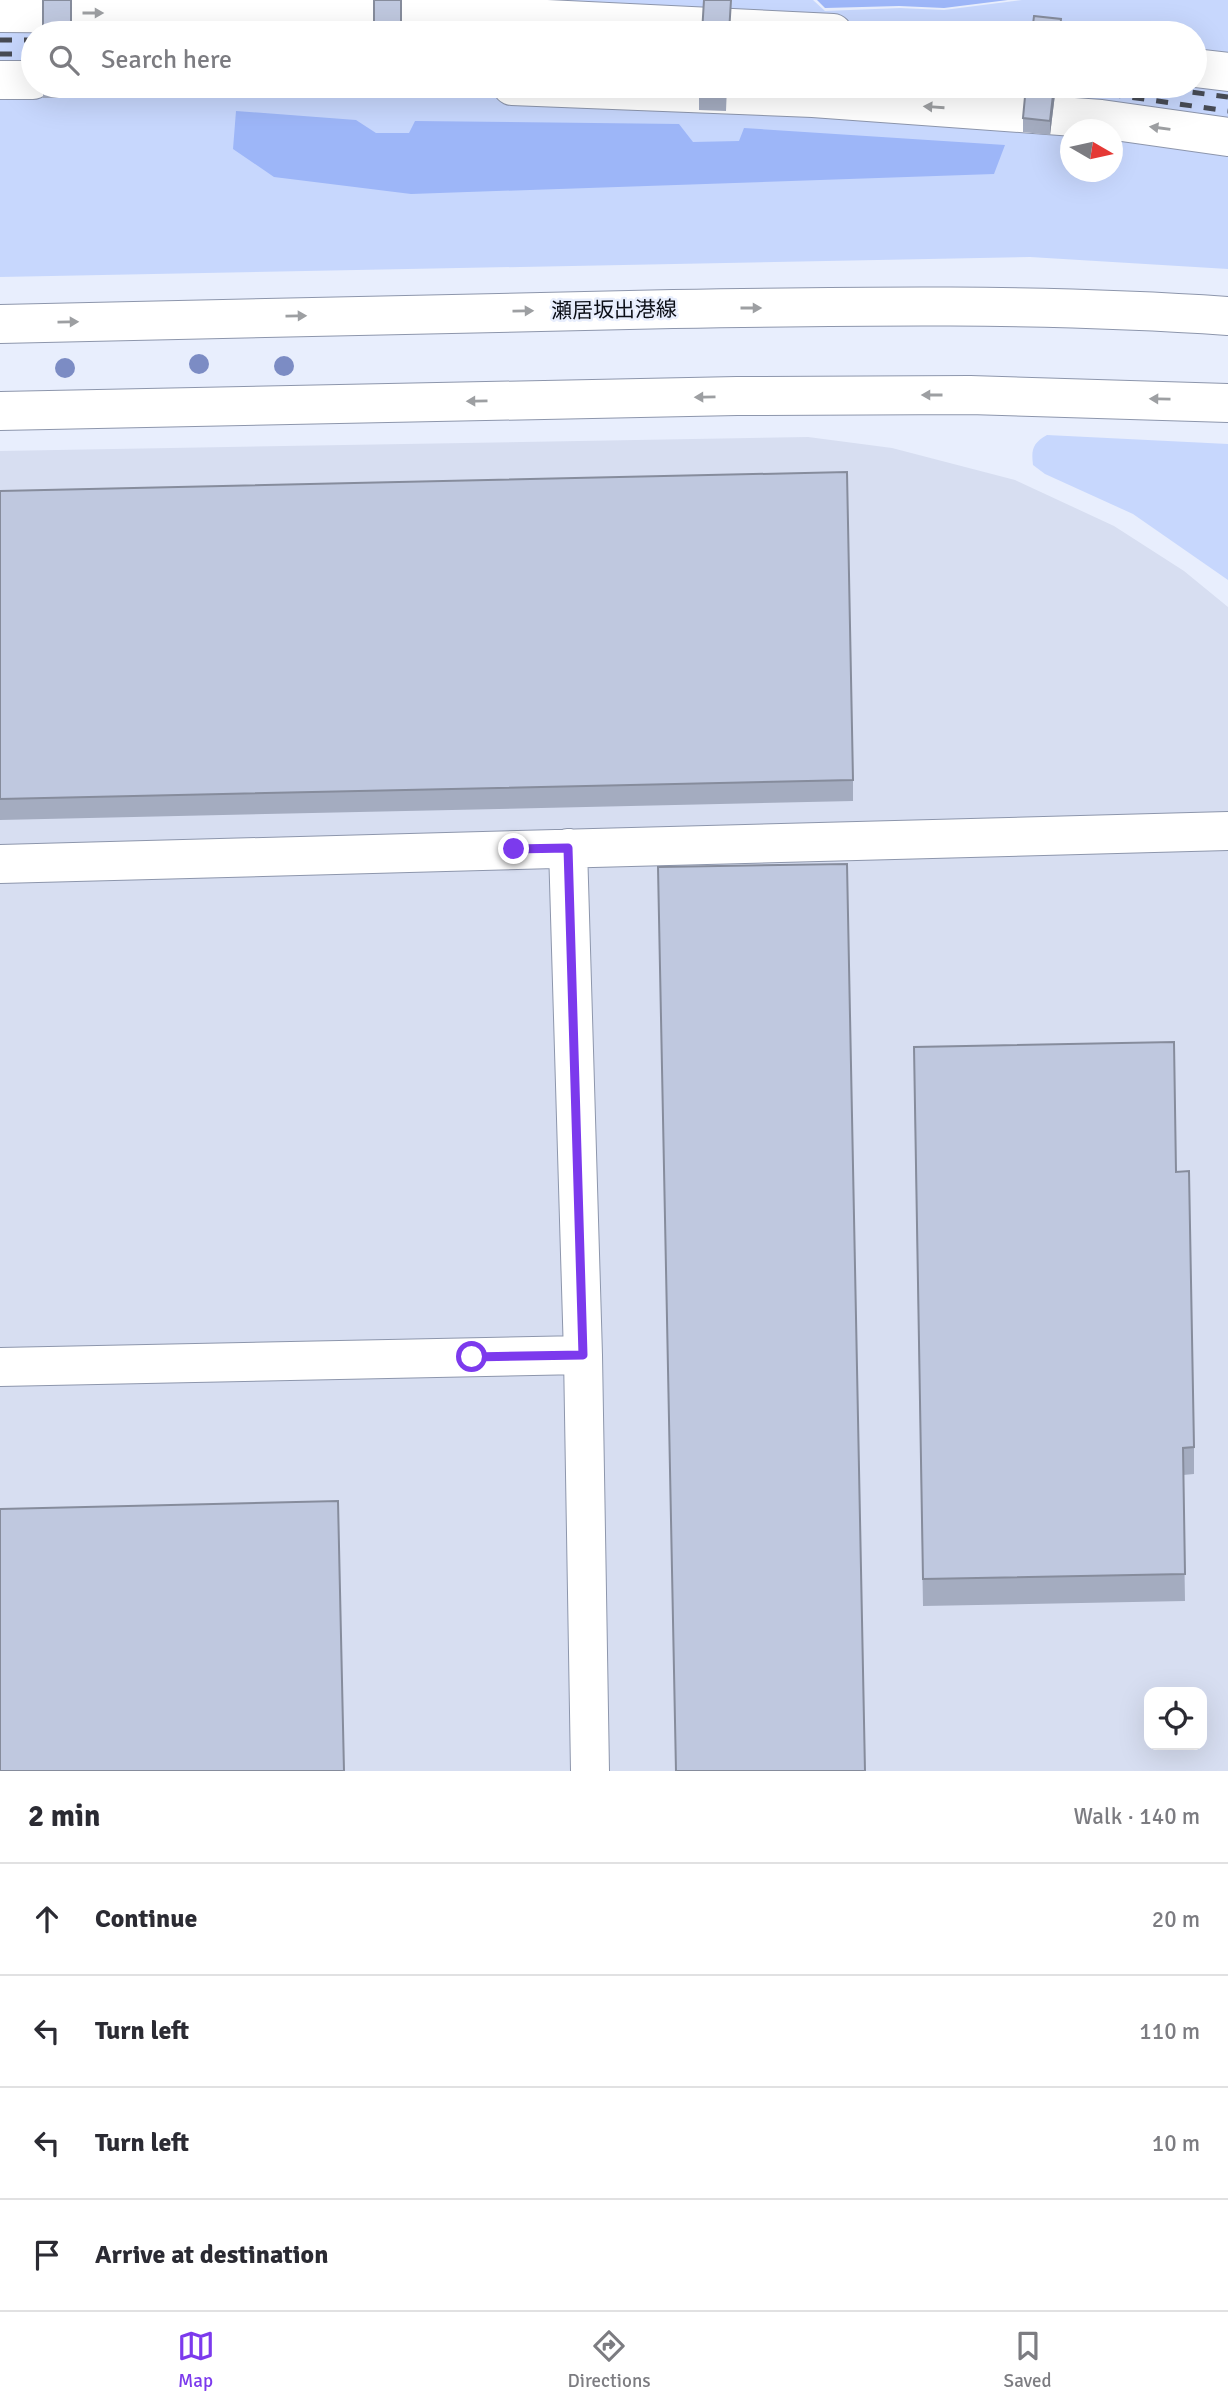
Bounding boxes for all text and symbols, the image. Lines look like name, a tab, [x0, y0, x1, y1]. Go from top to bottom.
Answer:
one-way arrow	[82, 7, 104, 19]
search box	[21, 21, 1207, 98]
icon: search	[45, 41, 83, 79]
text: Search here	[101, 44, 232, 76]
one-way arrow	[923, 101, 945, 112]
north arrow	[1060, 119, 1123, 182]
one-way arrow	[1149, 122, 1171, 133]
street label: 瀬居坂出港線	[551, 296, 677, 324]
one-way arrow	[740, 302, 762, 314]
one-way arrow	[512, 305, 534, 317]
one-way arrow	[285, 310, 307, 322]
one-way arrow	[57, 316, 79, 328]
one-way arrow	[921, 389, 943, 401]
one-way arrow	[694, 391, 716, 402]
one-way arrow	[1149, 393, 1171, 405]
one-way arrow	[466, 395, 488, 406]
route end	[498, 833, 529, 864]
route start	[456, 1341, 487, 1372]
map controls	[1144, 1687, 1207, 1750]
button: locate	[1144, 1687, 1207, 1750]
text: 2 min	[28, 1798, 100, 1835]
text: Walk · 140 m	[1074, 1802, 1200, 1831]
icon: ahead	[28, 1900, 66, 1938]
text: Continue	[95, 1903, 197, 1935]
text: 20 m	[1152, 1905, 1200, 1934]
icon: left	[28, 2012, 66, 2050]
text: Turn left	[95, 2015, 189, 2047]
text: 110 m	[1139, 2017, 1200, 2046]
icon: left	[28, 2124, 66, 2162]
text: Turn left	[95, 2127, 189, 2159]
text: 10 m	[1152, 2129, 1200, 2158]
icon: arrive	[28, 2236, 66, 2274]
text: Arrive at destination	[95, 2239, 328, 2271]
tab: Map	[177, 2327, 215, 2393]
tab: Directions	[568, 2327, 651, 2393]
tab: Saved	[1004, 2327, 1051, 2393]

